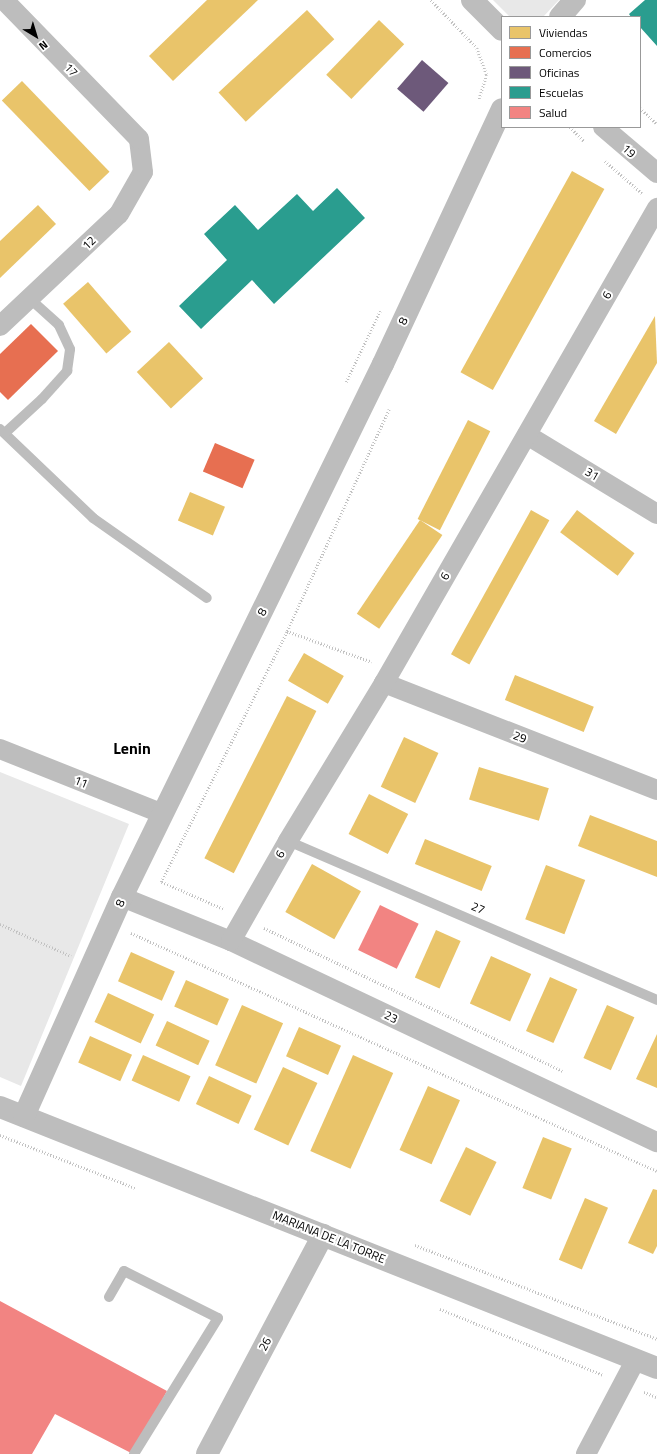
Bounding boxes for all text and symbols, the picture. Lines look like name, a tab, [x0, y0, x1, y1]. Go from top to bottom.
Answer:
north arrow	[16, 16, 56, 56]
legend	[501, 16, 641, 128]
text: Viviendas	[539, 23, 587, 42]
text: N	[35, 37, 51, 54]
text: Comercios	[539, 43, 592, 62]
street label: 17	[61, 60, 81, 80]
text: Oficinas	[539, 63, 579, 82]
text: Escuelas	[539, 83, 583, 102]
text: Salud	[539, 103, 567, 122]
street label: 19	[619, 141, 639, 161]
street label: 12	[79, 233, 99, 253]
street label: 6	[599, 288, 615, 302]
street label: 8	[395, 315, 411, 327]
street label: 31	[583, 464, 601, 484]
street label: 6	[437, 569, 453, 583]
street label: 8	[254, 606, 270, 618]
street label: 29	[511, 728, 529, 746]
district label: Lenin	[113, 738, 151, 758]
street label: 11	[72, 773, 90, 791]
street label: 6	[272, 848, 288, 860]
street label: 8	[112, 897, 128, 909]
street label: 27	[469, 899, 487, 917]
street label: 23	[382, 1008, 400, 1026]
street label: MARIANA DE LA TORRE	[270, 1208, 388, 1266]
street label: 26	[255, 1335, 275, 1353]

